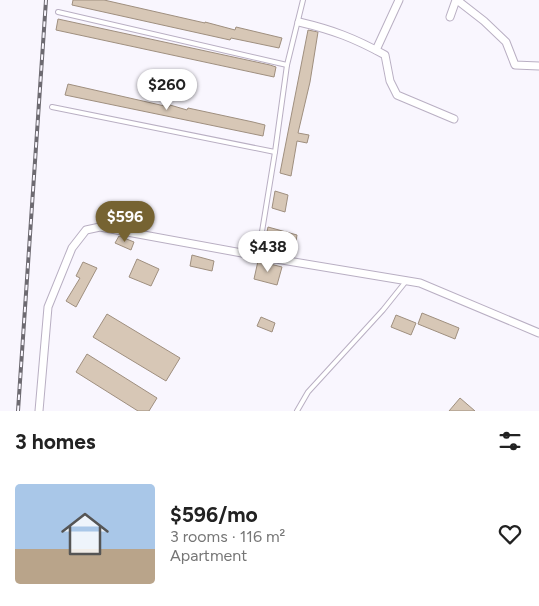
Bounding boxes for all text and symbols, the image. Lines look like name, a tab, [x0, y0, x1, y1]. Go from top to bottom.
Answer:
pin: $260	[137, 68, 197, 111]
text: $260	[148, 75, 186, 94]
pin: $596	[95, 200, 155, 243]
text: $596	[107, 207, 143, 226]
pin: $438	[238, 230, 298, 273]
text: $438	[249, 237, 287, 256]
icon: filters	[496, 427, 524, 455]
text: 3 homes	[15, 429, 96, 454]
text: $596/mo	[170, 502, 258, 527]
icon: home	[55, 504, 115, 564]
icon: heart	[496, 520, 524, 548]
text: 3 rooms · 116 m²	[170, 527, 285, 546]
text: Apartment	[170, 546, 247, 565]

